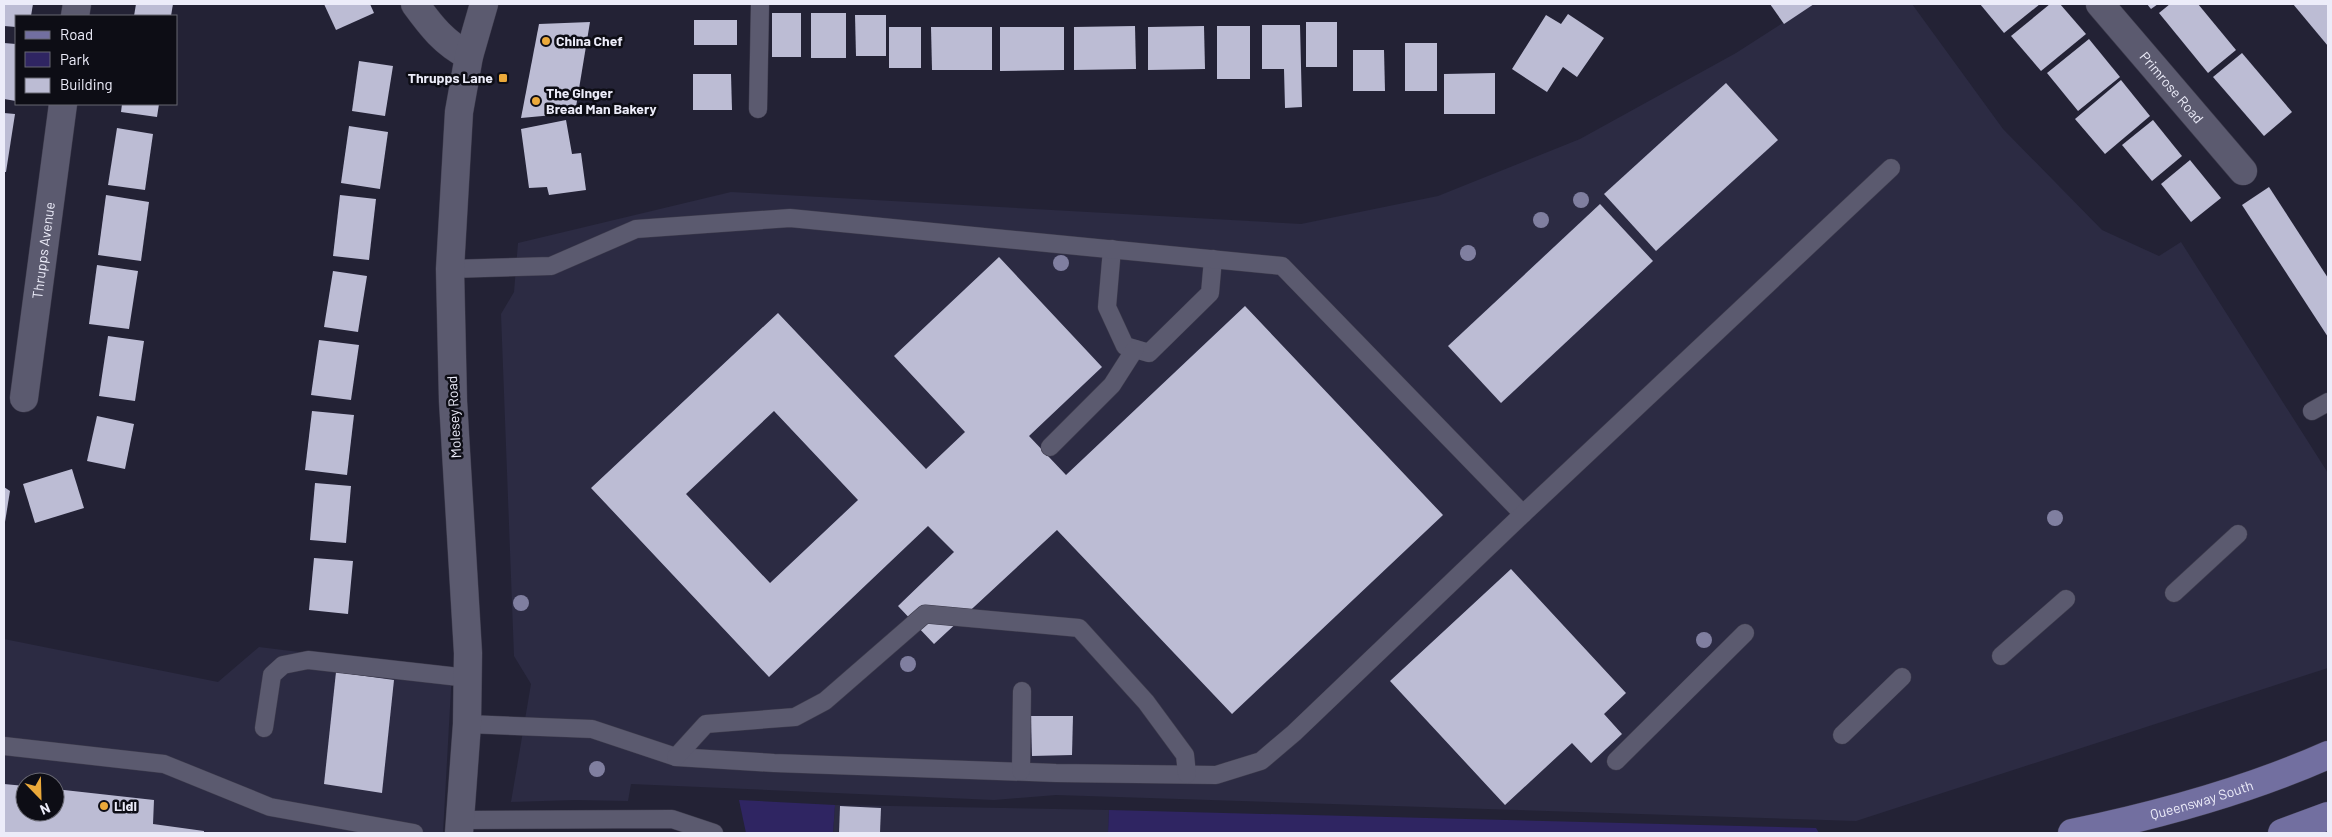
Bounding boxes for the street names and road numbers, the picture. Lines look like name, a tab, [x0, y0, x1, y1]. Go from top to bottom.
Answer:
street label: Primrose Road	[2136, 48, 2207, 127]
street label: Thrupps Avenue	[28, 201, 58, 300]
street label: Molesey Road	[443, 375, 464, 459]
street label: Queensway South	[2148, 776, 2255, 823]

